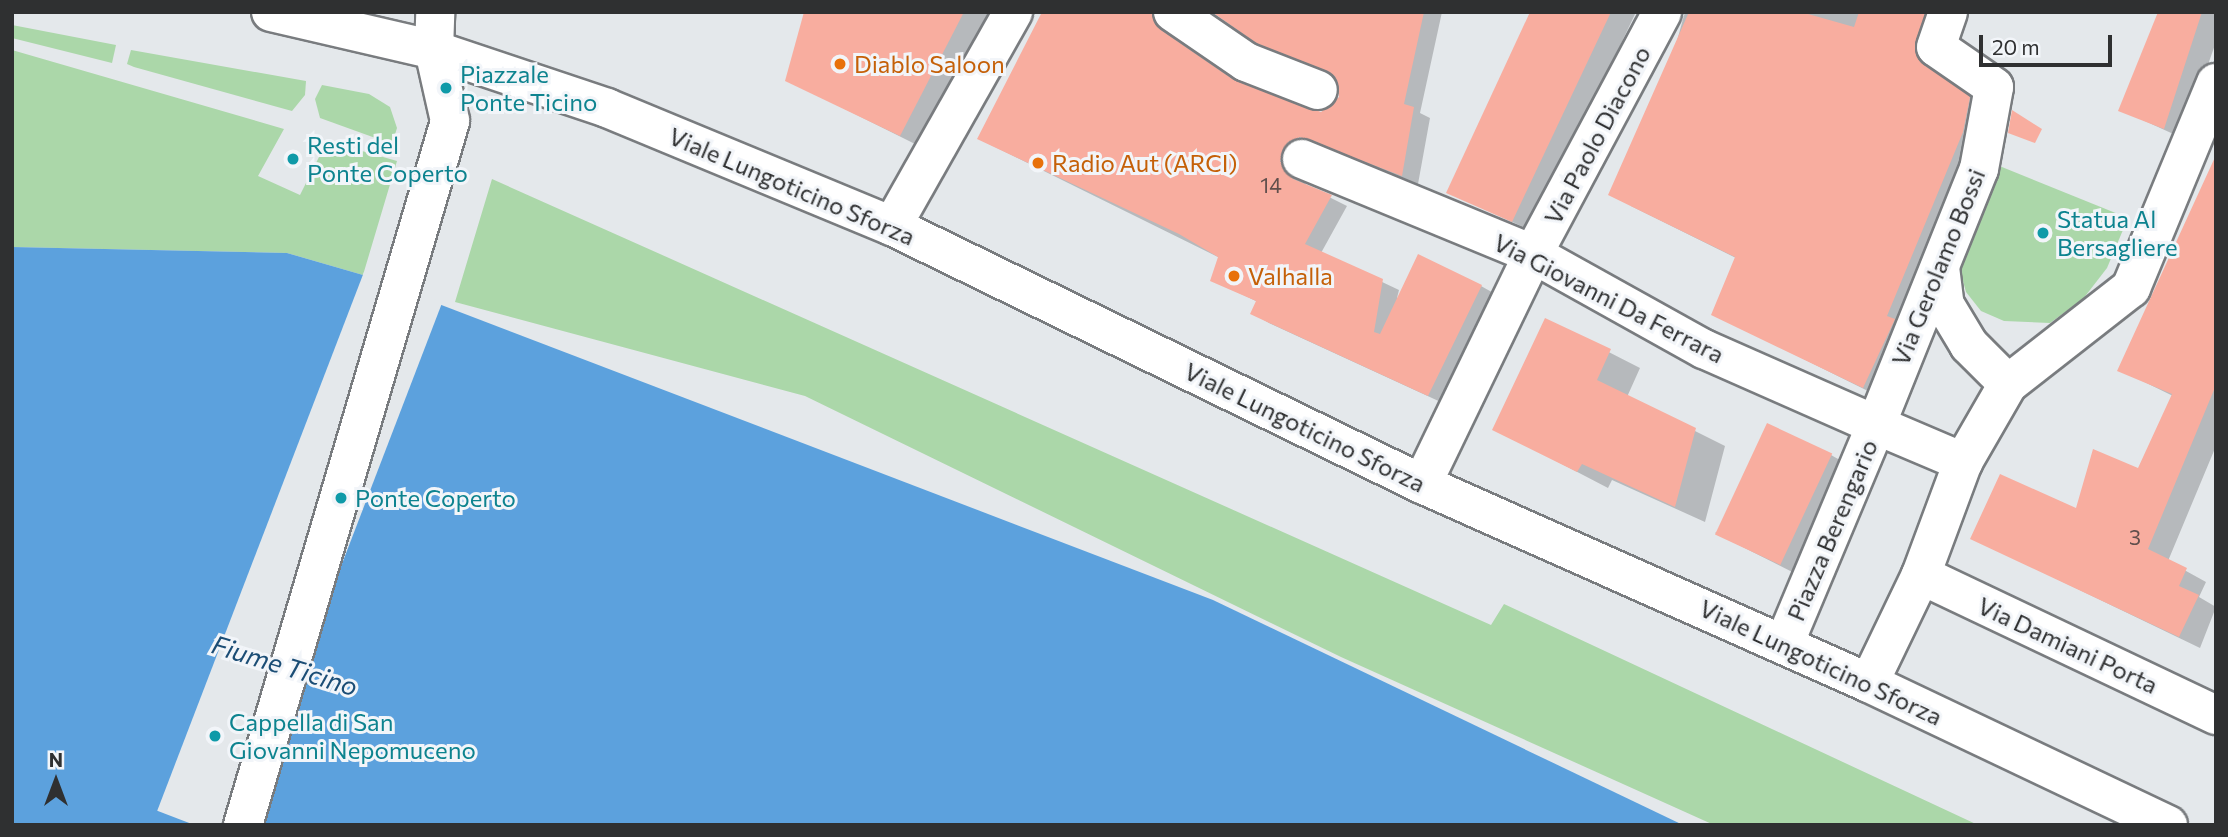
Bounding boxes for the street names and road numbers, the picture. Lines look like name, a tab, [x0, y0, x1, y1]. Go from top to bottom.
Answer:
street label: Via Paolo Diacono	[1538, 41, 1656, 229]
street label: Viale Lungoticino Sforza	[665, 121, 919, 251]
street label: Via Gerolamo Bossi	[1885, 164, 1991, 370]
street label: Via Giovanni Da Ferrara	[1489, 227, 1729, 369]
street label: Viale Lungoticino Sforza	[1180, 356, 1430, 498]
street label: Piazza Berengario	[1781, 435, 1883, 625]
street label: Via Damiani Porta	[1973, 591, 2163, 699]
street label: Viale Lungoticino Sforza	[1695, 593, 1947, 731]

